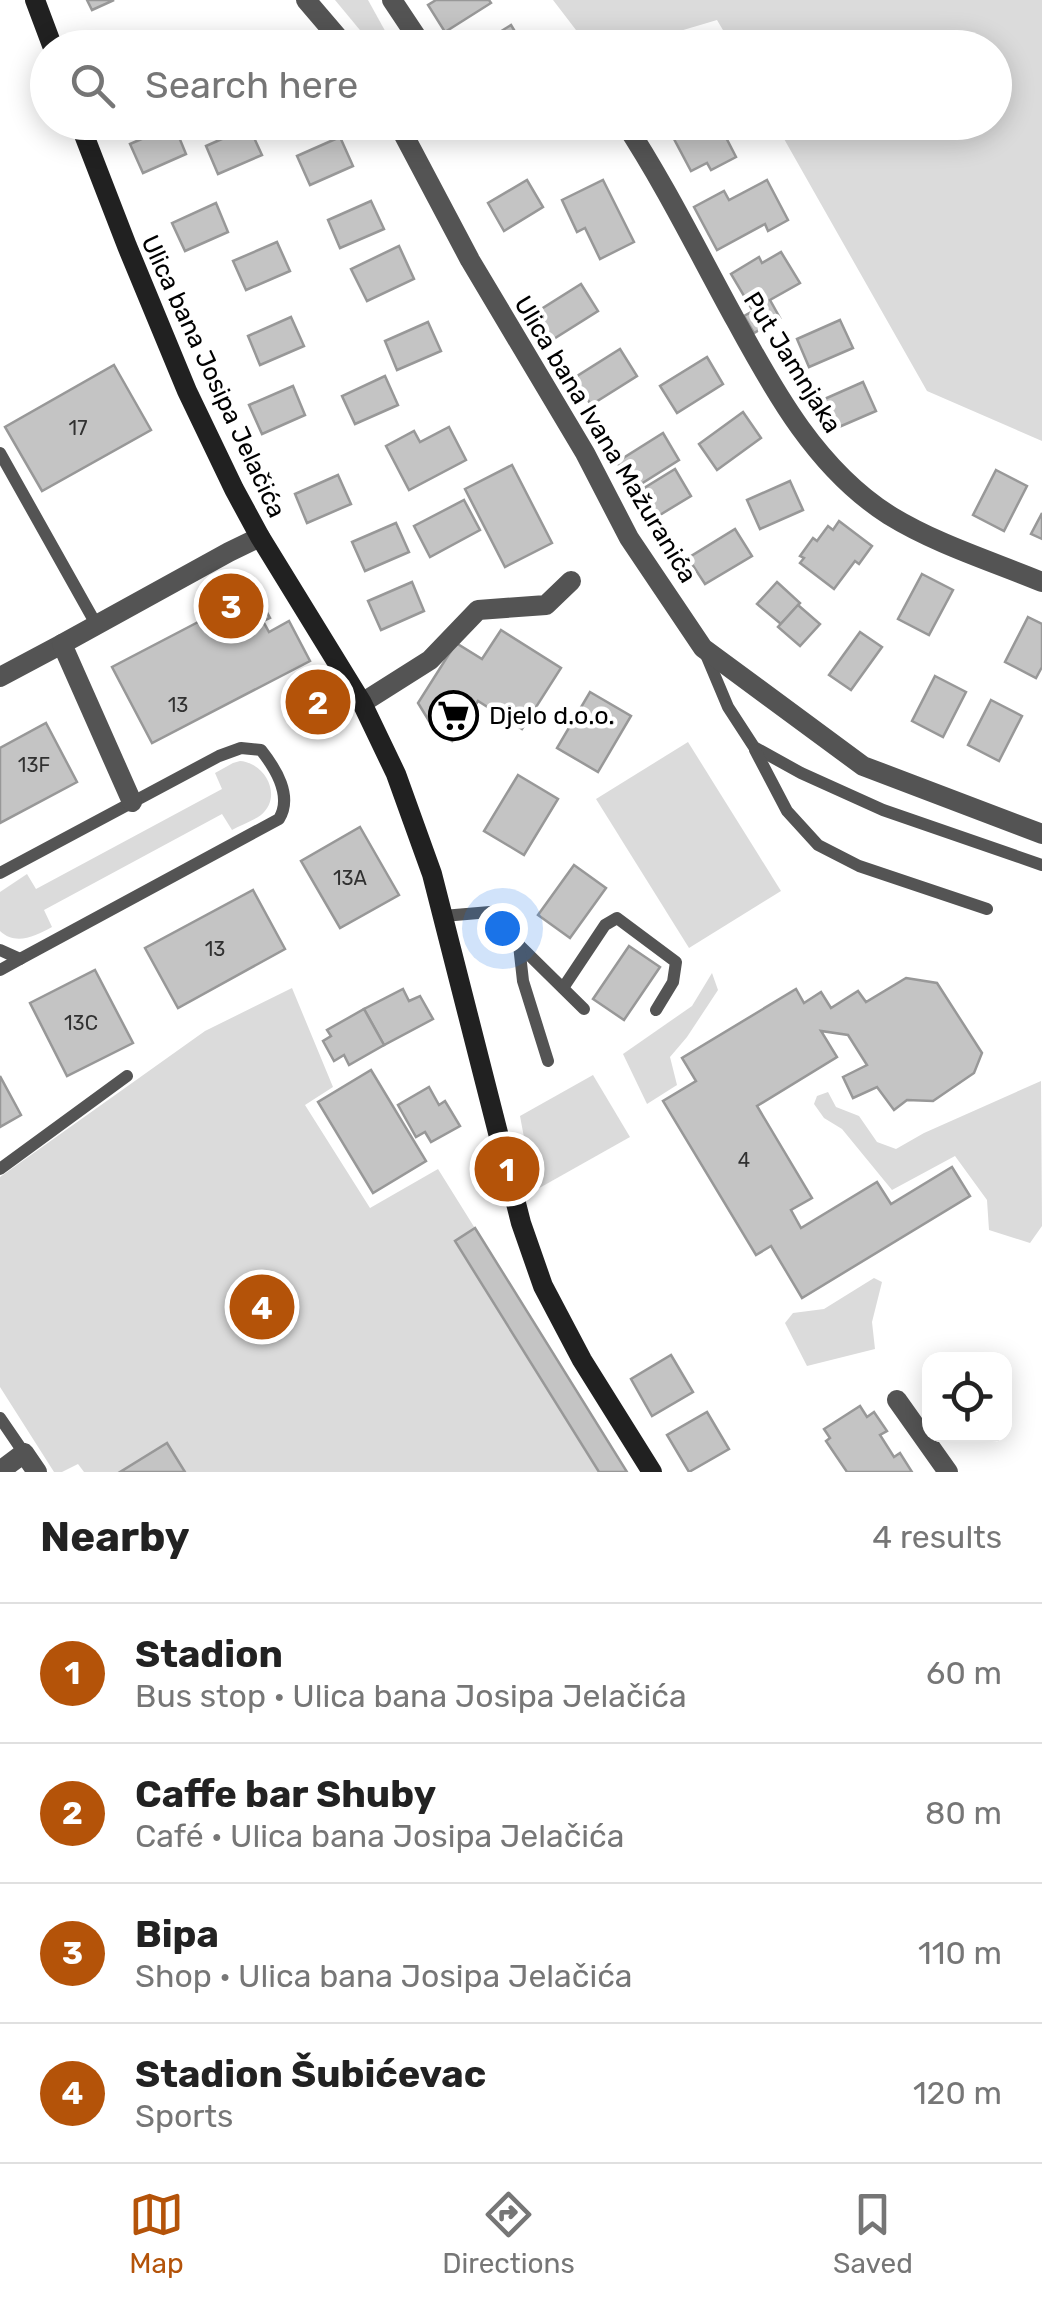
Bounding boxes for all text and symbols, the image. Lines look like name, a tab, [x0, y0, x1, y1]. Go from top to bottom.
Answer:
search box	[30, 30, 1012, 140]
icon: search	[65, 58, 120, 113]
text: Search here	[145, 62, 358, 108]
street label: Ulica bana Josipa Jelačića	[135, 230, 292, 522]
street label: Put Jamnjaka	[738, 287, 847, 438]
street label: Ulica bana Ivana Mažuranića	[508, 291, 703, 588]
house number: 17	[69, 416, 87, 440]
pin: 3	[198, 568, 264, 644]
pin: 2	[286, 664, 350, 740]
supermarket icon: Djelo d.o.o.	[428, 689, 480, 741]
house number: 13	[168, 693, 188, 717]
place label: Djelo d.o.o.	[489, 701, 615, 730]
house number: 13F	[18, 753, 50, 777]
house number: 13A	[333, 866, 367, 890]
your location	[477, 903, 528, 954]
house number: 13	[205, 937, 225, 961]
house number: 13C	[64, 1011, 98, 1035]
pin: 1	[474, 1132, 540, 1206]
house number: 4	[738, 1148, 750, 1172]
pin: 4	[230, 1270, 294, 1344]
map controls	[922, 1352, 1012, 1442]
button: locate	[922, 1352, 1012, 1442]
text: Nearby	[40, 1512, 190, 1562]
text: 4 results	[872, 1518, 1002, 1556]
text: Stadion	[135, 1631, 283, 1677]
text: 1	[65, 1654, 80, 1692]
text: 60 m	[926, 1654, 1002, 1692]
text: Bus stop · Ulica bana Josipa Jelačića	[135, 1677, 687, 1715]
text: Caffe bar Shuby	[135, 1771, 436, 1817]
text: 2	[62, 1794, 83, 1832]
text: 80 m	[925, 1794, 1002, 1832]
text: Café · Ulica bana Josipa Jelačića	[135, 1817, 624, 1855]
text: Bipa	[135, 1911, 219, 1957]
text: 3	[62, 1934, 83, 1972]
text: 110 m	[918, 1934, 1002, 1972]
text: Shop · Ulica bana Josipa Jelačića	[135, 1957, 632, 1995]
text: Stadion Šubićevac	[135, 2051, 486, 2097]
text: 4	[62, 2074, 83, 2112]
text: 120 m	[913, 2074, 1002, 2112]
text: Sports	[135, 2097, 233, 2135]
tab: Map	[129, 2187, 184, 2280]
tab: Directions	[442, 2187, 575, 2280]
tab: Saved	[833, 2187, 913, 2280]

